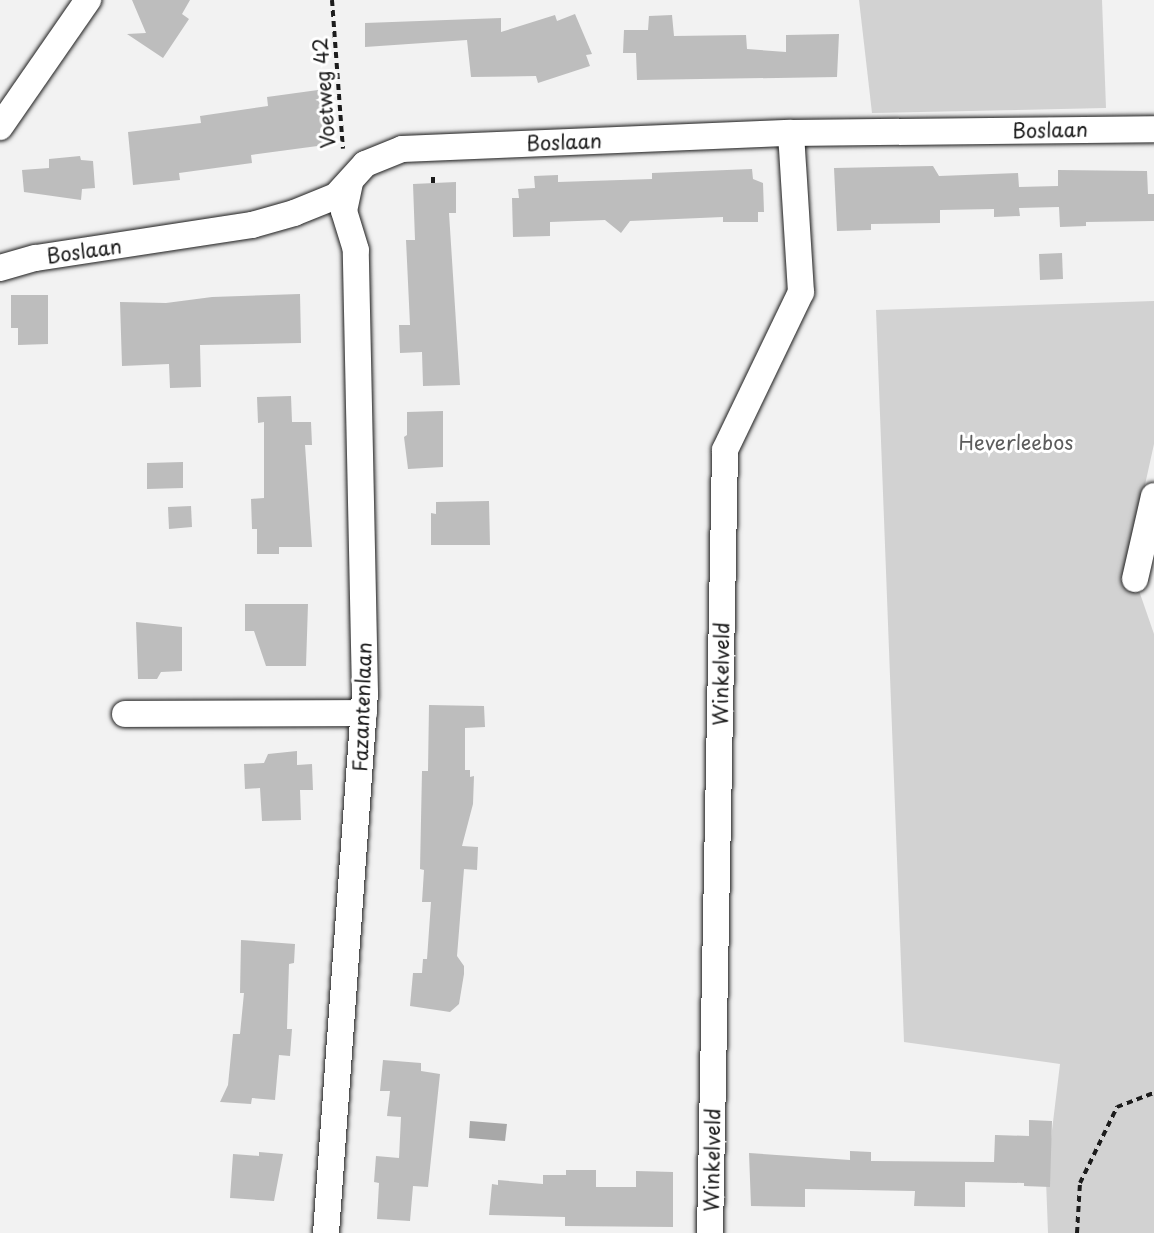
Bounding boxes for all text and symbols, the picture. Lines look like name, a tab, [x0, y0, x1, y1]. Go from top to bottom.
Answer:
street label: Voetweg 42	[308, 37, 340, 149]
street label: Boslaan	[1012, 117, 1088, 143]
street label: Boslaan	[526, 129, 602, 155]
street label: Boslaan	[45, 234, 123, 268]
park label: Heverleebos	[959, 430, 1073, 454]
street label: Winkelveld	[708, 622, 734, 726]
street label: Fazantenlaan	[348, 642, 376, 772]
street label: Winkelveld	[699, 1108, 725, 1212]

